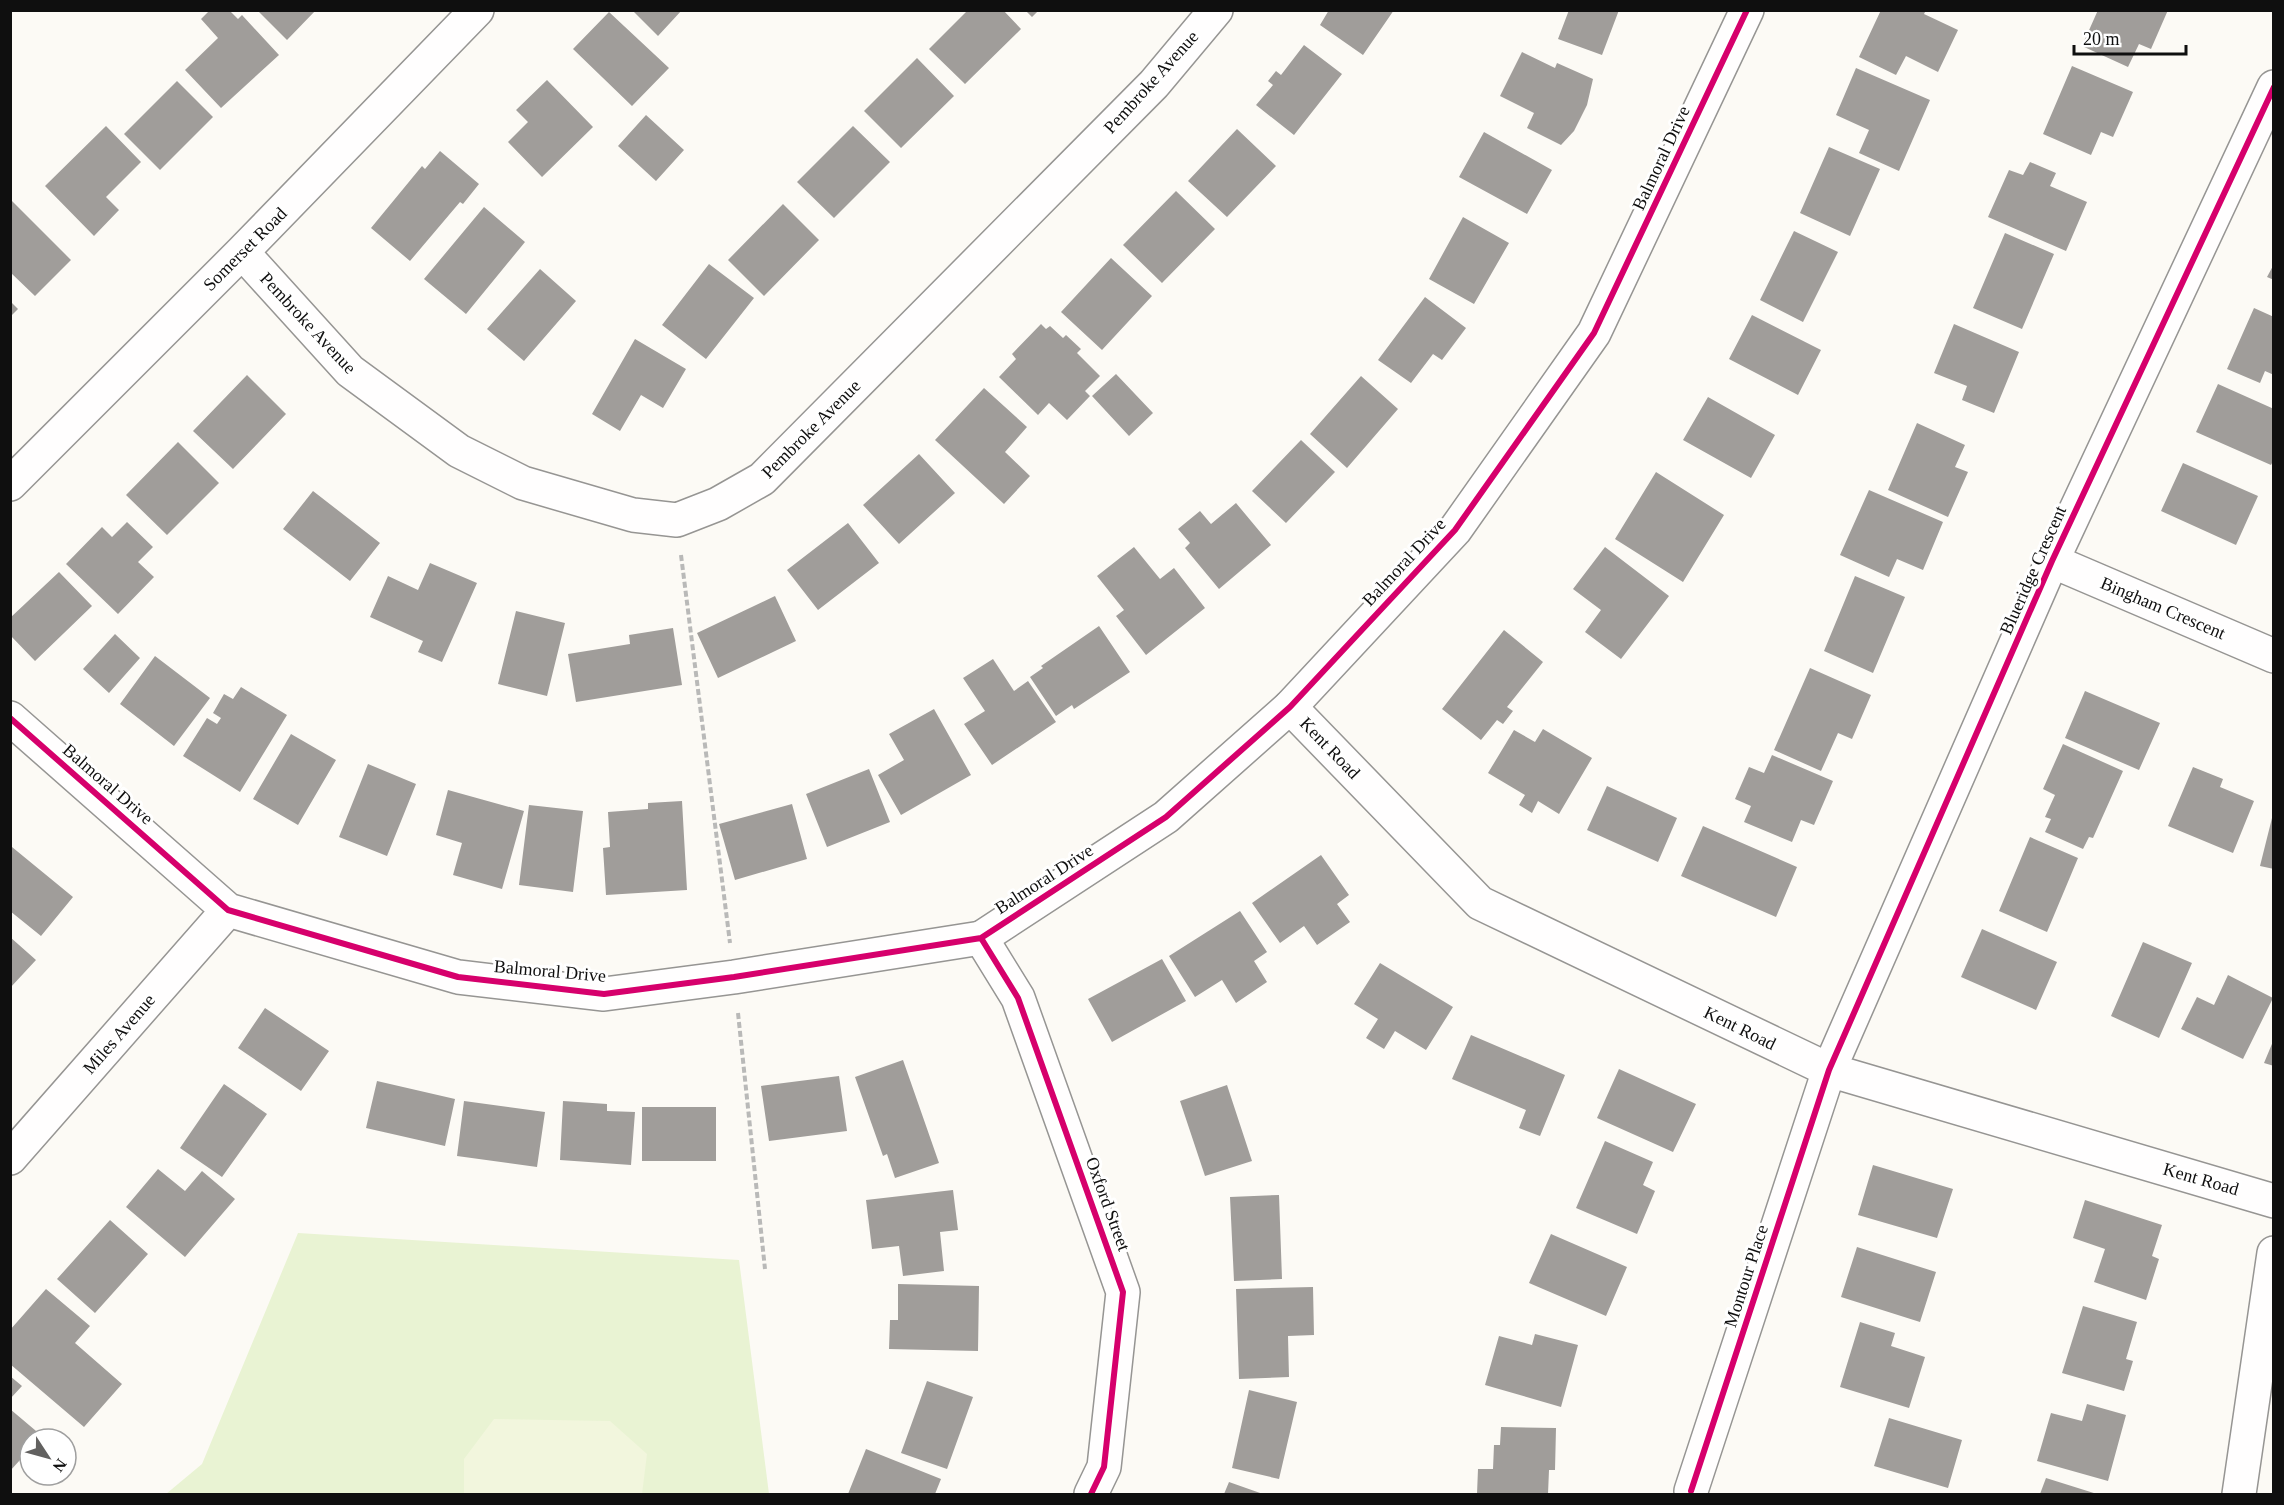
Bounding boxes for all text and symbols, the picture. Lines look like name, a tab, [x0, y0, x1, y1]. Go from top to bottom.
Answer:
scale bar	[2074, 18, 2186, 56]
street label: Pembroke Avenue	[1100, 27, 1202, 137]
text: 20 m	[2083, 29, 2120, 49]
street label: Balmoral Drive	[1628, 103, 1694, 213]
street label: Somerset Road	[199, 203, 291, 295]
street label: Pembroke Avenue	[256, 268, 360, 378]
street label: Pembroke Avenue	[758, 376, 864, 482]
street label: Blueridge Crescent	[1996, 503, 2070, 637]
street label: Balmoral Drive	[1358, 514, 1450, 610]
street label: Bingham Crescent	[2098, 573, 2228, 643]
street label: Kent Road	[1296, 713, 1364, 783]
street label: Balmoral Drive	[59, 740, 157, 828]
street label: Balmoral Drive	[991, 840, 1097, 918]
street label: Balmoral Drive	[493, 956, 607, 986]
street label: Miles Avenue	[79, 990, 159, 1078]
street label: Kent Road	[1701, 1002, 1779, 1054]
street label: Oxford Street	[1082, 1154, 1134, 1254]
street label: Kent Road	[2161, 1159, 2241, 1199]
street label: Montour Place	[1720, 1222, 1772, 1330]
north arrow	[18, 1427, 78, 1487]
text: N	[49, 1456, 70, 1476]

